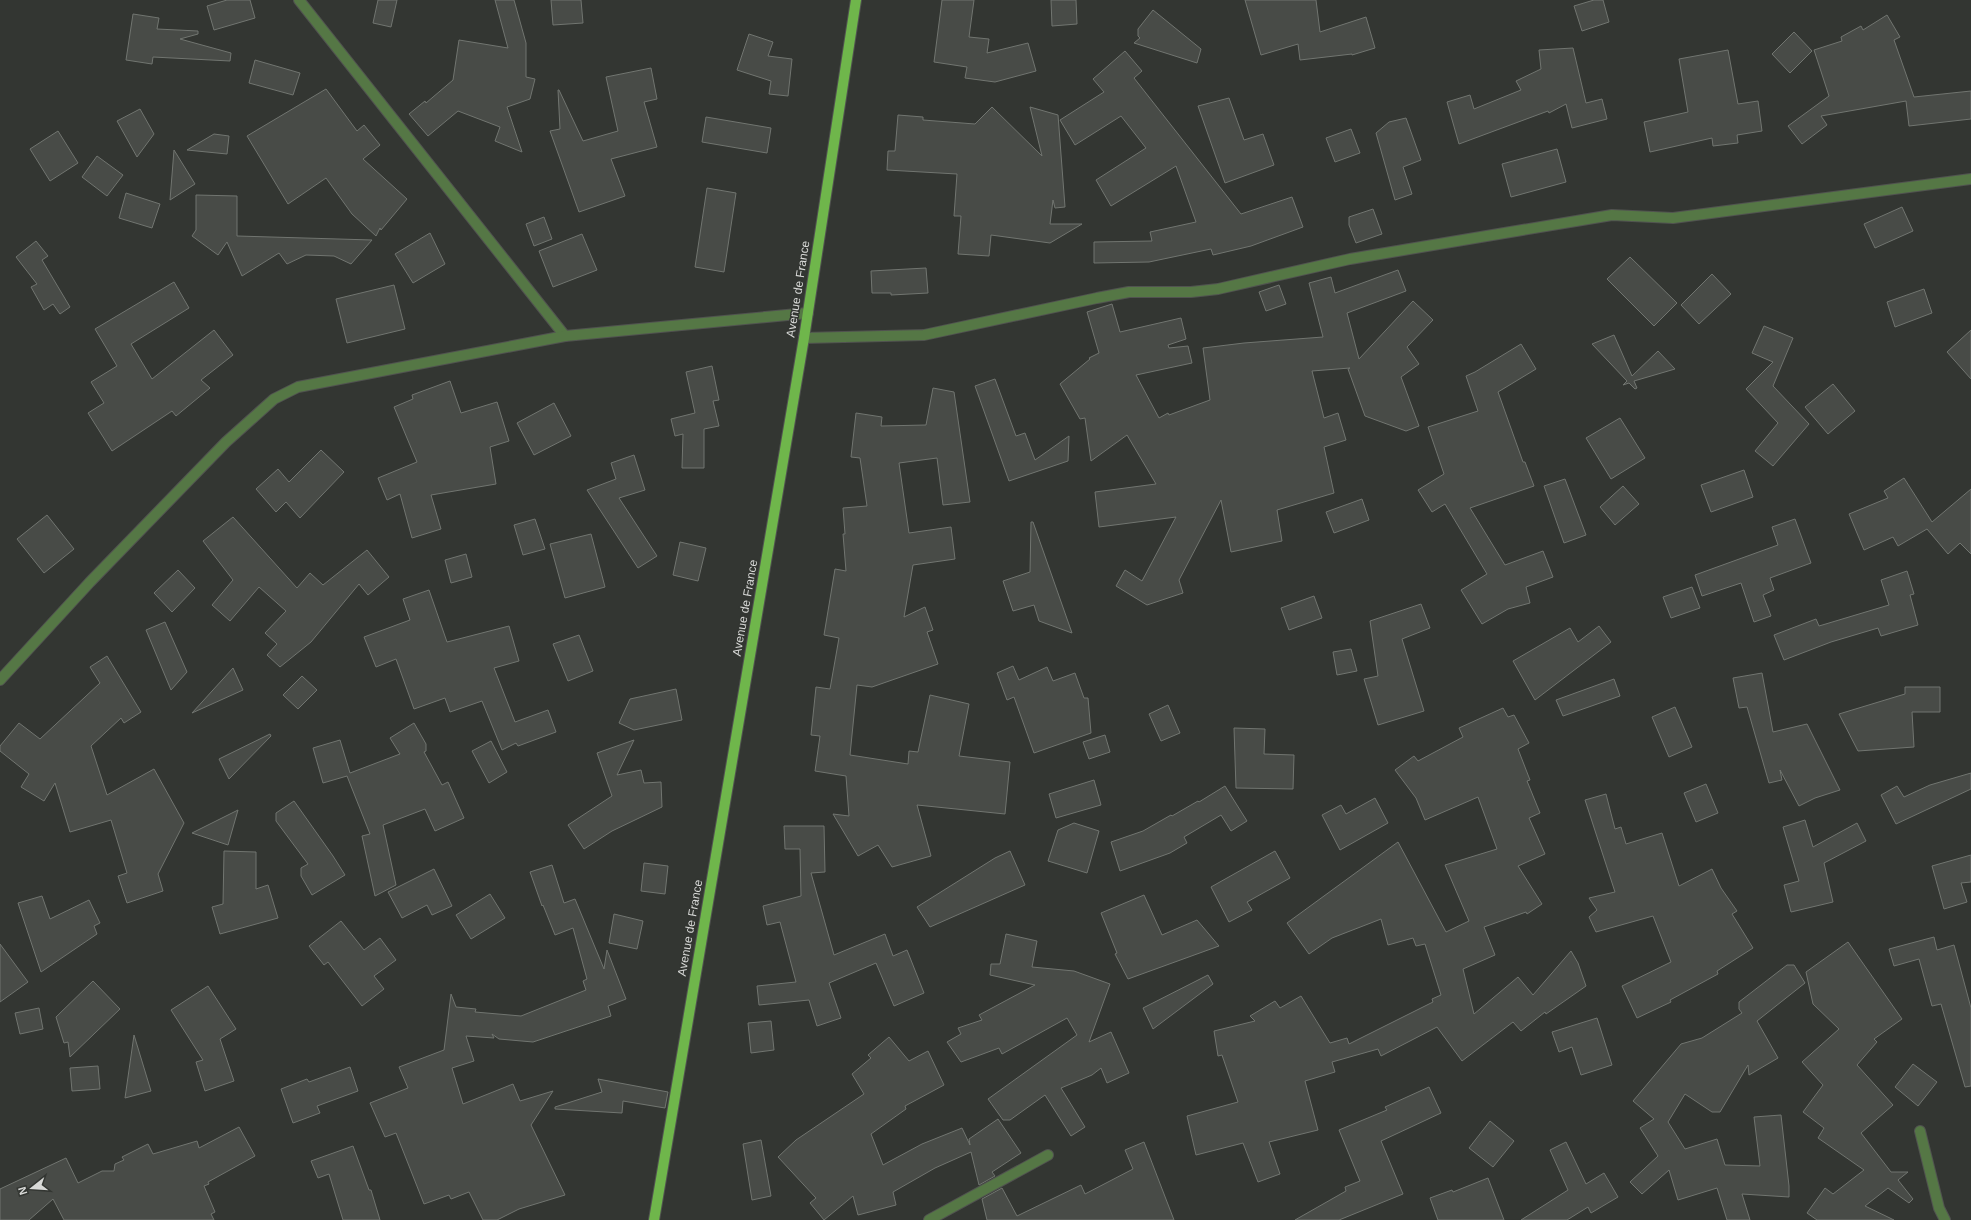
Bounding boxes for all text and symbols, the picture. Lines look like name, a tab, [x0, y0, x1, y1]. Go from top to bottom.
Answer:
street label: Avenue de France	[783, 239, 813, 338]
street label: Avenue de France	[730, 558, 760, 657]
street label: Avenue de France	[675, 878, 705, 977]
north arrow	[12, 1168, 52, 1208]
text: N	[16, 1185, 29, 1196]

